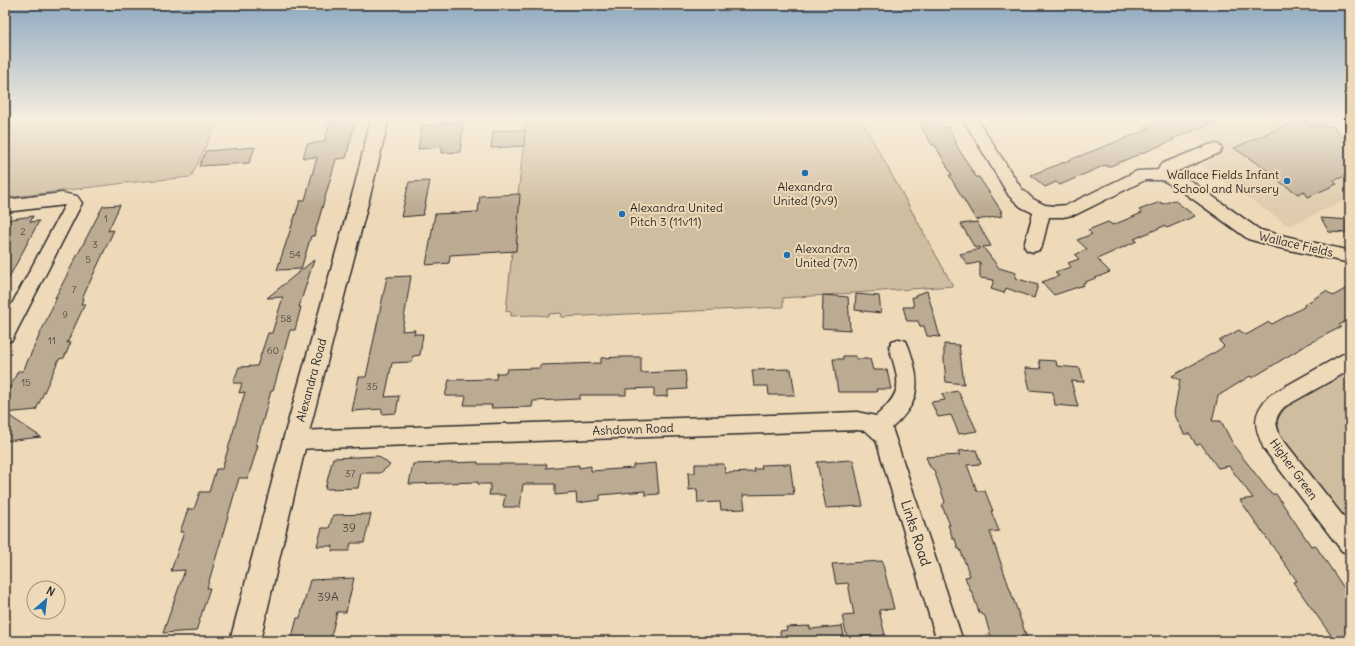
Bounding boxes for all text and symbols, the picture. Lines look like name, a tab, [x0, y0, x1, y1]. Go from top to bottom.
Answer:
place label: Wallace Fields Infant School and Nursery	[1167, 167, 1279, 196]
marker: Alexandra United (9v9)	[800, 168, 810, 178]
marker: Wallace Fields Infant School and Nursery	[1282, 176, 1292, 186]
place label: Alexandra United (9v9)	[773, 179, 838, 208]
place label: Alexandra United Pitch 3 (11v11)	[630, 200, 723, 229]
marker: Alexandra United Pitch 3 (11v11)	[617, 209, 627, 219]
house number: 1	[104, 212, 108, 225]
house number: 2	[20, 225, 26, 238]
street label: Wallace Fields	[1257, 228, 1335, 260]
house number: 3	[92, 238, 98, 251]
place label: Alexandra United (7v7)	[795, 241, 858, 270]
house number: 54	[289, 248, 301, 261]
marker: Alexandra United (7v7)	[782, 250, 792, 260]
house number: 5	[85, 253, 91, 266]
house number: 7	[72, 283, 77, 296]
house number: 9	[62, 308, 68, 321]
house number: 58	[280, 312, 292, 325]
house number: 11	[48, 334, 56, 347]
street label: Alexandra Road	[293, 336, 329, 424]
house number: 60	[267, 344, 279, 357]
house number: 15	[21, 376, 31, 389]
house number: 35	[366, 380, 378, 393]
street label: Ashdown Road	[592, 420, 674, 438]
street label: Higher Green	[1267, 435, 1321, 503]
house number: 37	[345, 467, 355, 480]
street label: Links Road	[897, 498, 935, 568]
house number: 39	[342, 520, 356, 535]
north arrow	[26, 580, 66, 620]
text: N	[44, 583, 57, 599]
house number: 39A	[317, 589, 339, 604]

